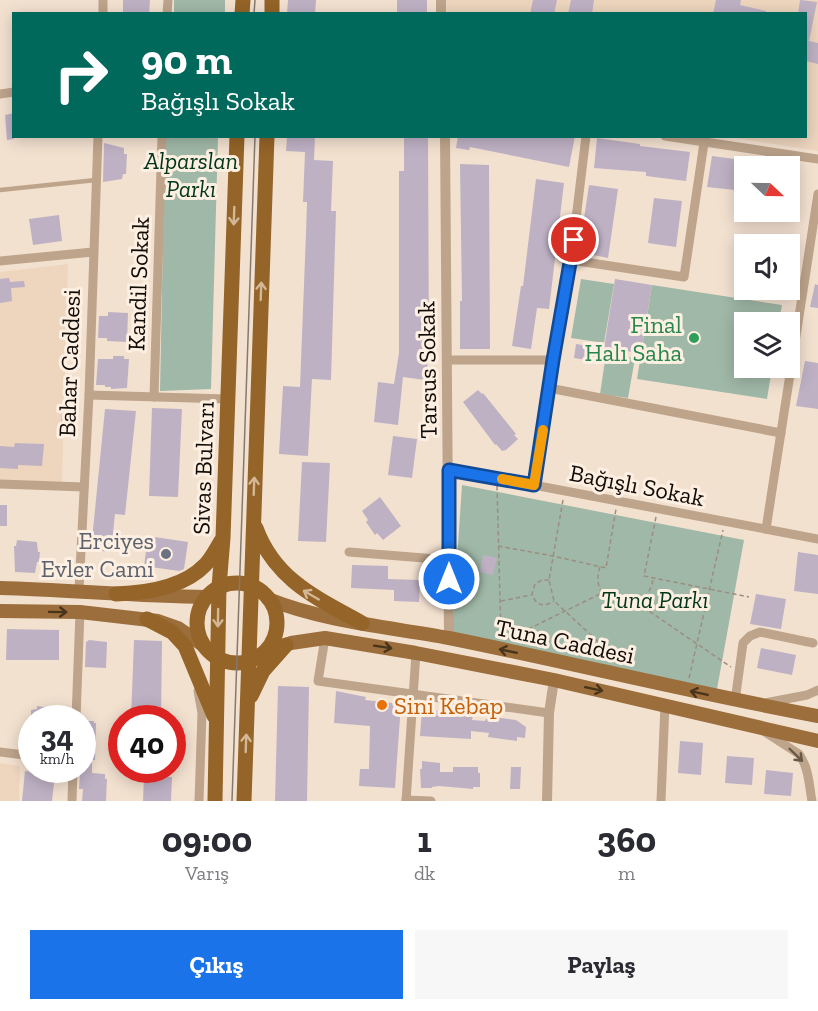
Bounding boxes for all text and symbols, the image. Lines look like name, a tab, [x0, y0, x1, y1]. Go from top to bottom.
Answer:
text: 90 m	[141, 34, 232, 85]
icon: right	[42, 36, 120, 114]
text: Bağışlı Sokak	[141, 85, 295, 117]
park label: Alparslan Parkı	[143, 146, 238, 203]
north arrow	[734, 156, 800, 222]
map controls	[734, 156, 800, 378]
one-way arrow	[228, 205, 239, 225]
pin	[548, 214, 599, 265]
street label: Kandil Sokak	[121, 216, 155, 352]
icon: arrive	[557, 223, 590, 256]
button: sound	[734, 234, 800, 300]
one-way arrow	[256, 281, 267, 301]
street label: Bahar Caddesi	[52, 288, 86, 438]
street label: Tarsus Sokak	[411, 301, 443, 439]
place label: Final Halı Saha	[585, 310, 682, 367]
button: layers	[734, 312, 800, 378]
marker: Final Halı Saha	[687, 331, 701, 345]
street label: Sivas Bulvarı	[186, 400, 220, 535]
street label: Bağışlı Sokak	[567, 458, 707, 512]
one-way arrow	[249, 476, 260, 496]
place label: Erciyes Evler Cami	[41, 526, 154, 583]
marker: Erciyes Evler Cami	[159, 547, 173, 561]
position arrow	[417, 547, 481, 611]
park label: Tuna Parkı	[601, 585, 709, 614]
one-way arrow	[303, 589, 320, 601]
one-way arrow	[48, 606, 68, 617]
one-way arrow	[212, 607, 224, 627]
street label: Tuna Caddesi	[493, 612, 637, 670]
one-way arrow	[372, 642, 392, 653]
one-way arrow	[499, 645, 518, 657]
one-way arrow	[584, 684, 604, 695]
one-way arrow	[689, 687, 709, 698]
place label: Sini Kebap	[394, 691, 503, 720]
marker: Sini Kebap	[375, 698, 389, 712]
speed limit sign: 40	[108, 705, 186, 783]
text: 34	[40, 719, 74, 755]
one-way arrow	[241, 733, 252, 753]
one-way arrow	[789, 748, 804, 762]
text: km/h	[40, 750, 74, 768]
text: 09:00	[162, 818, 252, 861]
text: 1	[417, 818, 432, 861]
text: 360	[597, 818, 656, 861]
text: Varış	[185, 861, 229, 885]
text: dk	[414, 861, 435, 885]
text: m	[618, 861, 635, 885]
button: Çıkış	[30, 930, 403, 999]
button: Paylaş	[415, 930, 788, 999]

